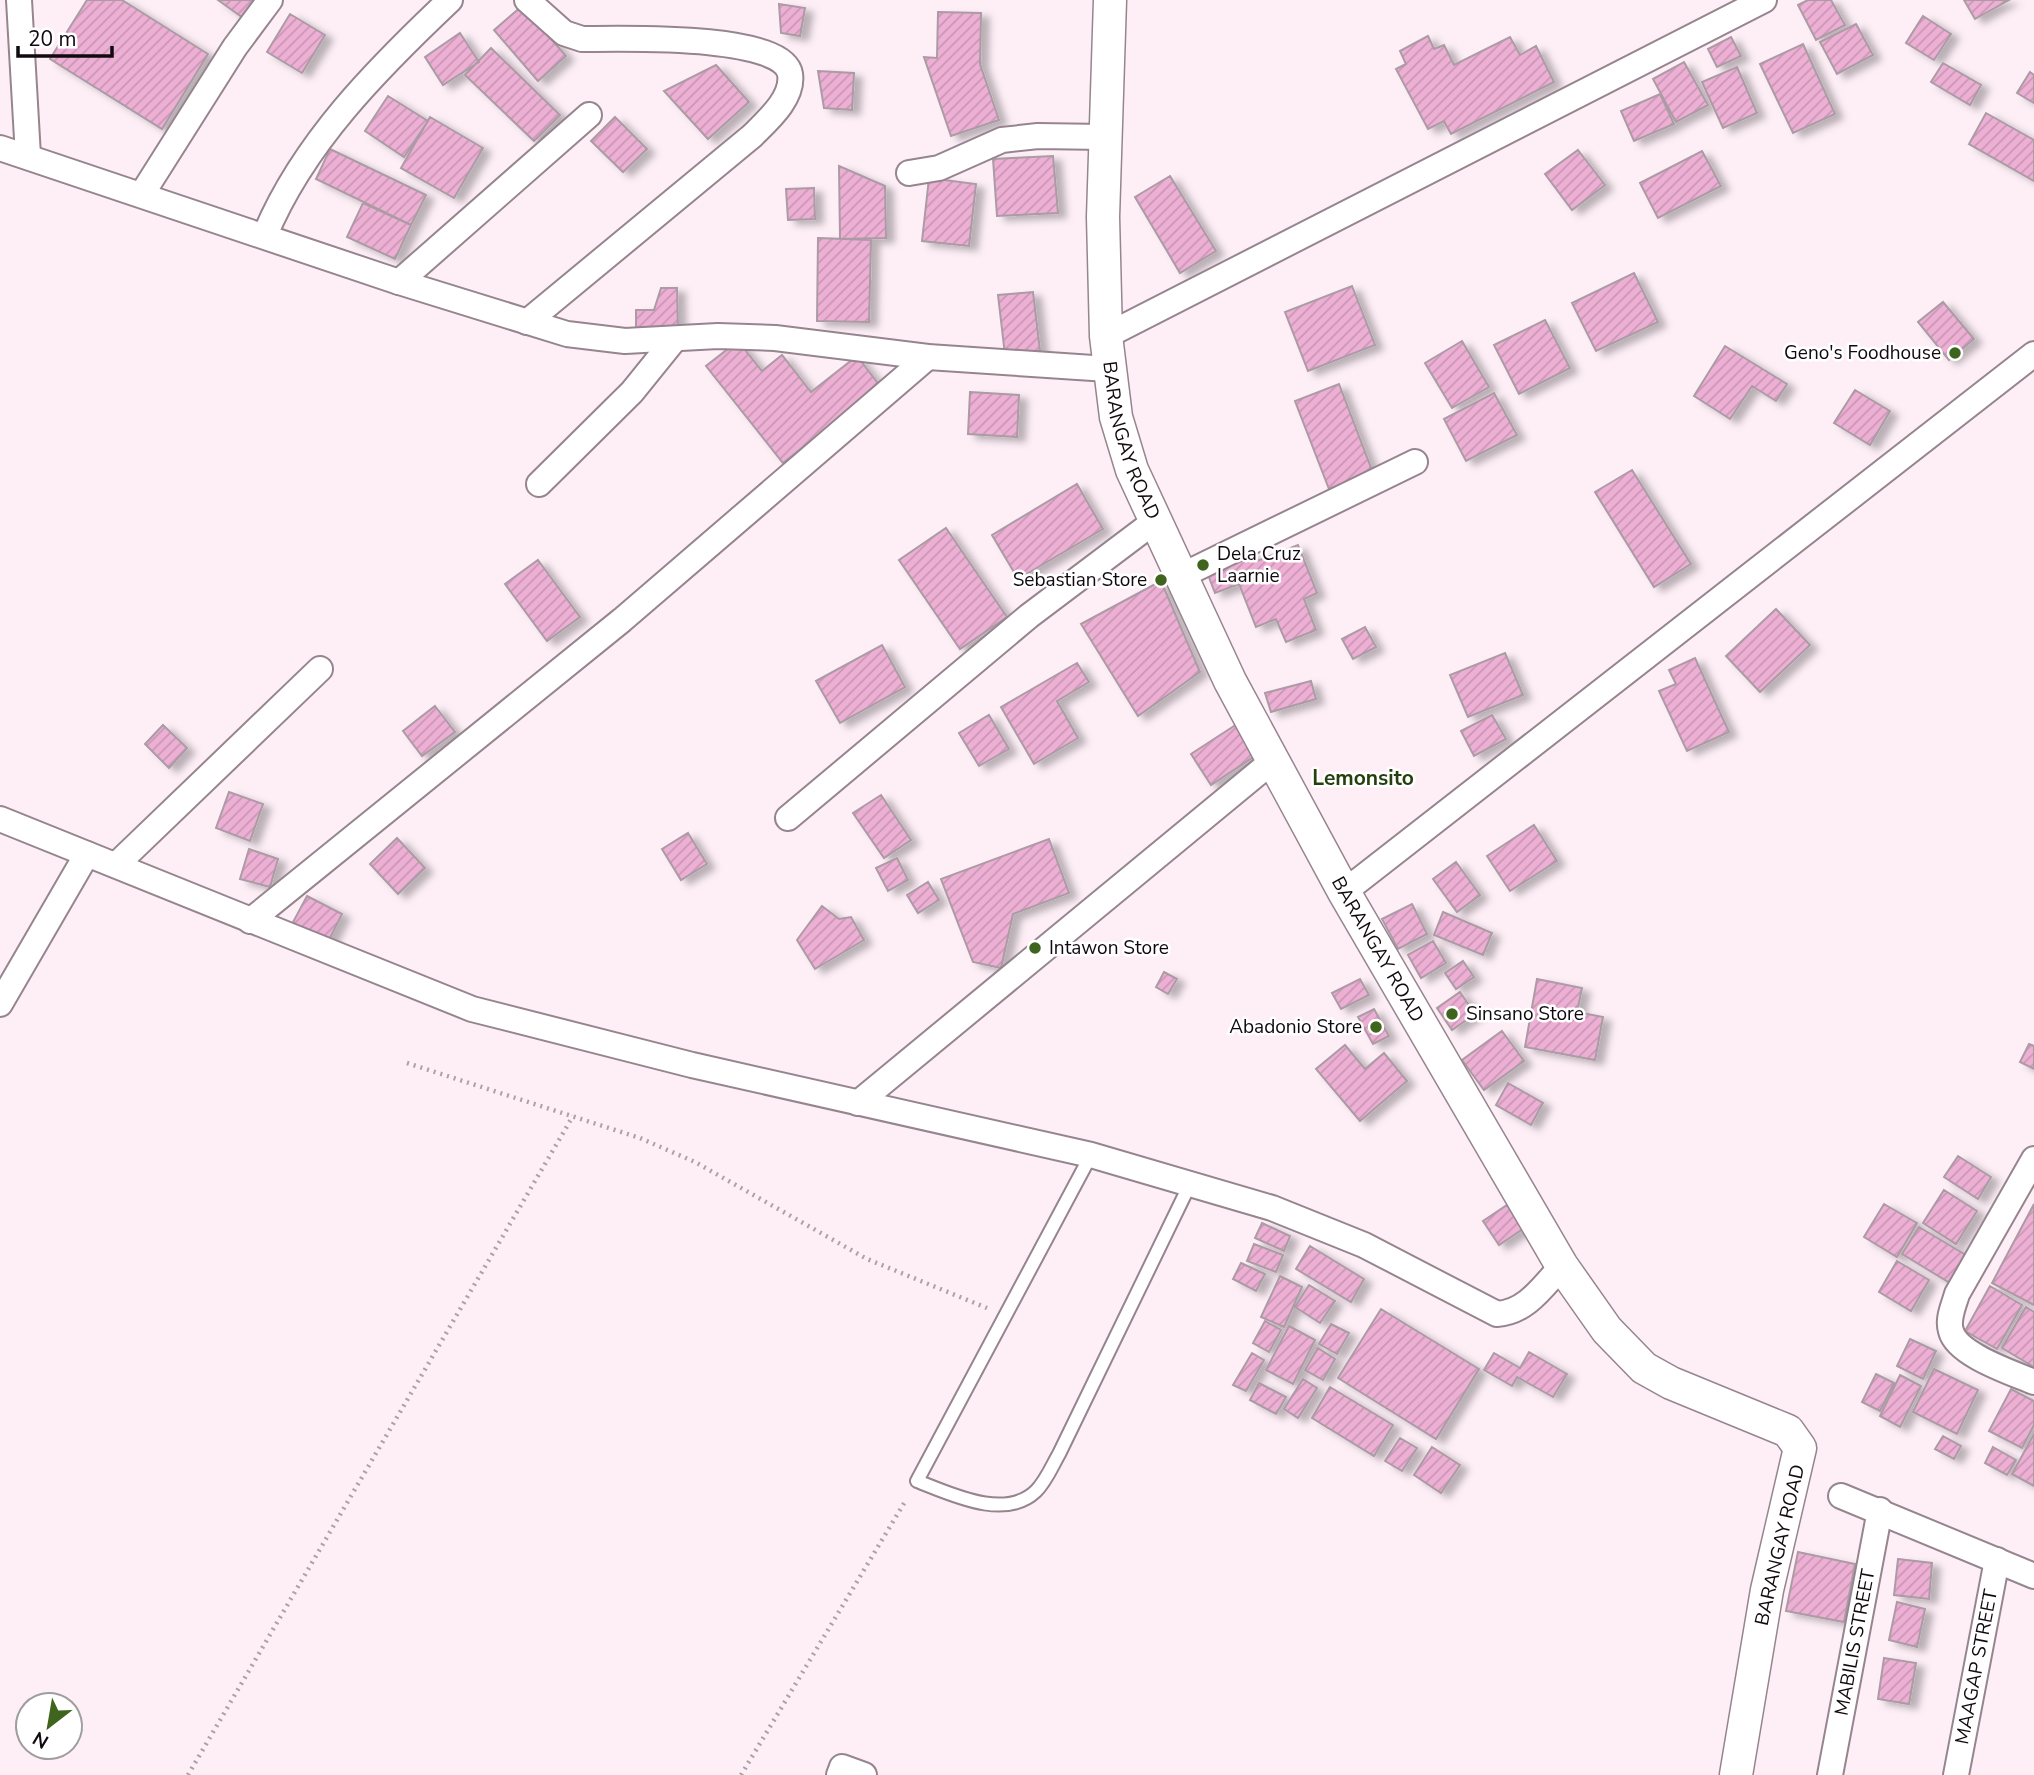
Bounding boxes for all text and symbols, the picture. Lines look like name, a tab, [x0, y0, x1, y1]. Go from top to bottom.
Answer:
scale bar	[18, 14, 112, 58]
text: 20 m	[28, 25, 77, 53]
place label: Geno's Foodhouse	[1784, 340, 1941, 366]
marker: Geno's Foodhouse	[1947, 345, 1963, 361]
street label: BARANGAY ROAD	[1096, 360, 1166, 524]
place label: Dela Cruz Laarnie	[1217, 541, 1301, 589]
marker: Dela Cruz Laarnie	[1195, 557, 1211, 573]
place label: Sebastian Store	[1013, 567, 1147, 593]
marker: Sebastian Store	[1153, 572, 1169, 588]
district label: Lemonsito	[1312, 764, 1414, 792]
street label: BARANGAY ROAD	[1325, 872, 1430, 1027]
place label: Intawon Store	[1049, 935, 1169, 961]
marker: Intawon Store	[1027, 940, 1043, 956]
place label: Sinsano Store	[1466, 1001, 1584, 1027]
marker: Sinsano Store	[1444, 1006, 1460, 1022]
place label: Abadonio Store	[1229, 1014, 1362, 1040]
marker: Abadonio Store	[1368, 1019, 1384, 1035]
street label: BARANGAY ROAD	[1749, 1462, 1811, 1628]
street label: MABILIS STREET	[1828, 1566, 1882, 1718]
street label: MAAGAP STREET	[1949, 1587, 2004, 1747]
north arrow	[14, 1691, 84, 1761]
text: N	[28, 1725, 54, 1755]

